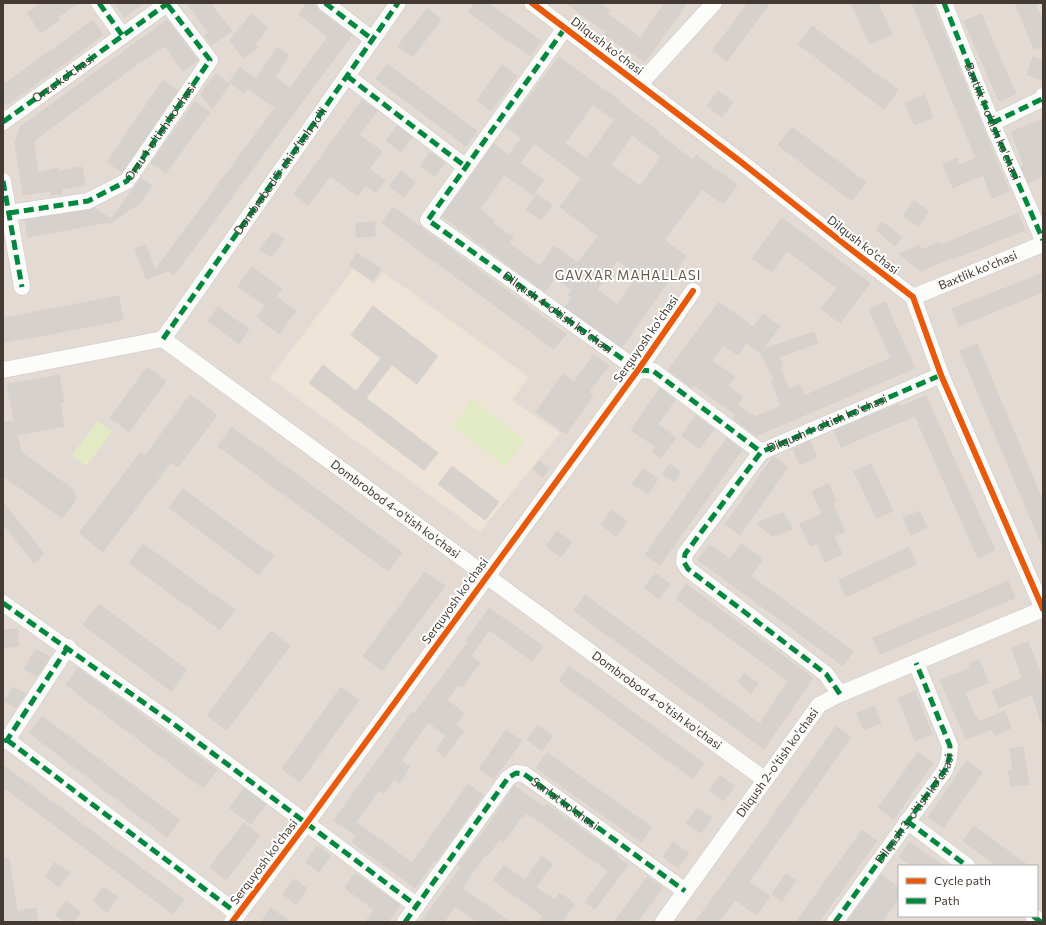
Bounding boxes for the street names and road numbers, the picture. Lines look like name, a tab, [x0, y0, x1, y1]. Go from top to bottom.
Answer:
street label: Dilqush ko'chasi	[569, 13, 646, 77]
street label: Orzu ko'chasi	[29, 51, 96, 105]
street label: Baxtlik 1-o'tish ko'chasi	[963, 60, 1024, 182]
street label: Orzu 1-o'tish ko'chasi	[121, 80, 198, 183]
street label: Dombrabod 5-chi o'tish yo'li	[230, 104, 329, 237]
street label: Dilqush ko'chasi	[825, 212, 902, 276]
street label: Baxtlik ko'chasi	[936, 247, 1019, 292]
street label: Dilqush 4-o'tish ko'chasi	[501, 268, 616, 356]
street label: Serquyosh ko'chasi	[610, 292, 680, 385]
street label: Dilqush 1-o'tish ko'chasi	[764, 391, 889, 455]
street label: Dombrobod 4-o'tish ko'chasi	[328, 456, 463, 560]
street label: Serquyosh ko'chasi	[418, 555, 490, 646]
street label: Dombrobod 4-o'tish ko'chasi	[590, 648, 725, 752]
street label: Dilqush 2-o'tish ko'chasi	[733, 705, 820, 820]
street label: Dilqush 3-o'tish ko'chasi	[872, 753, 955, 866]
street label: San'at ko'chasi	[529, 774, 602, 832]
street label: Serquyosh ko'chasi	[227, 816, 300, 907]

